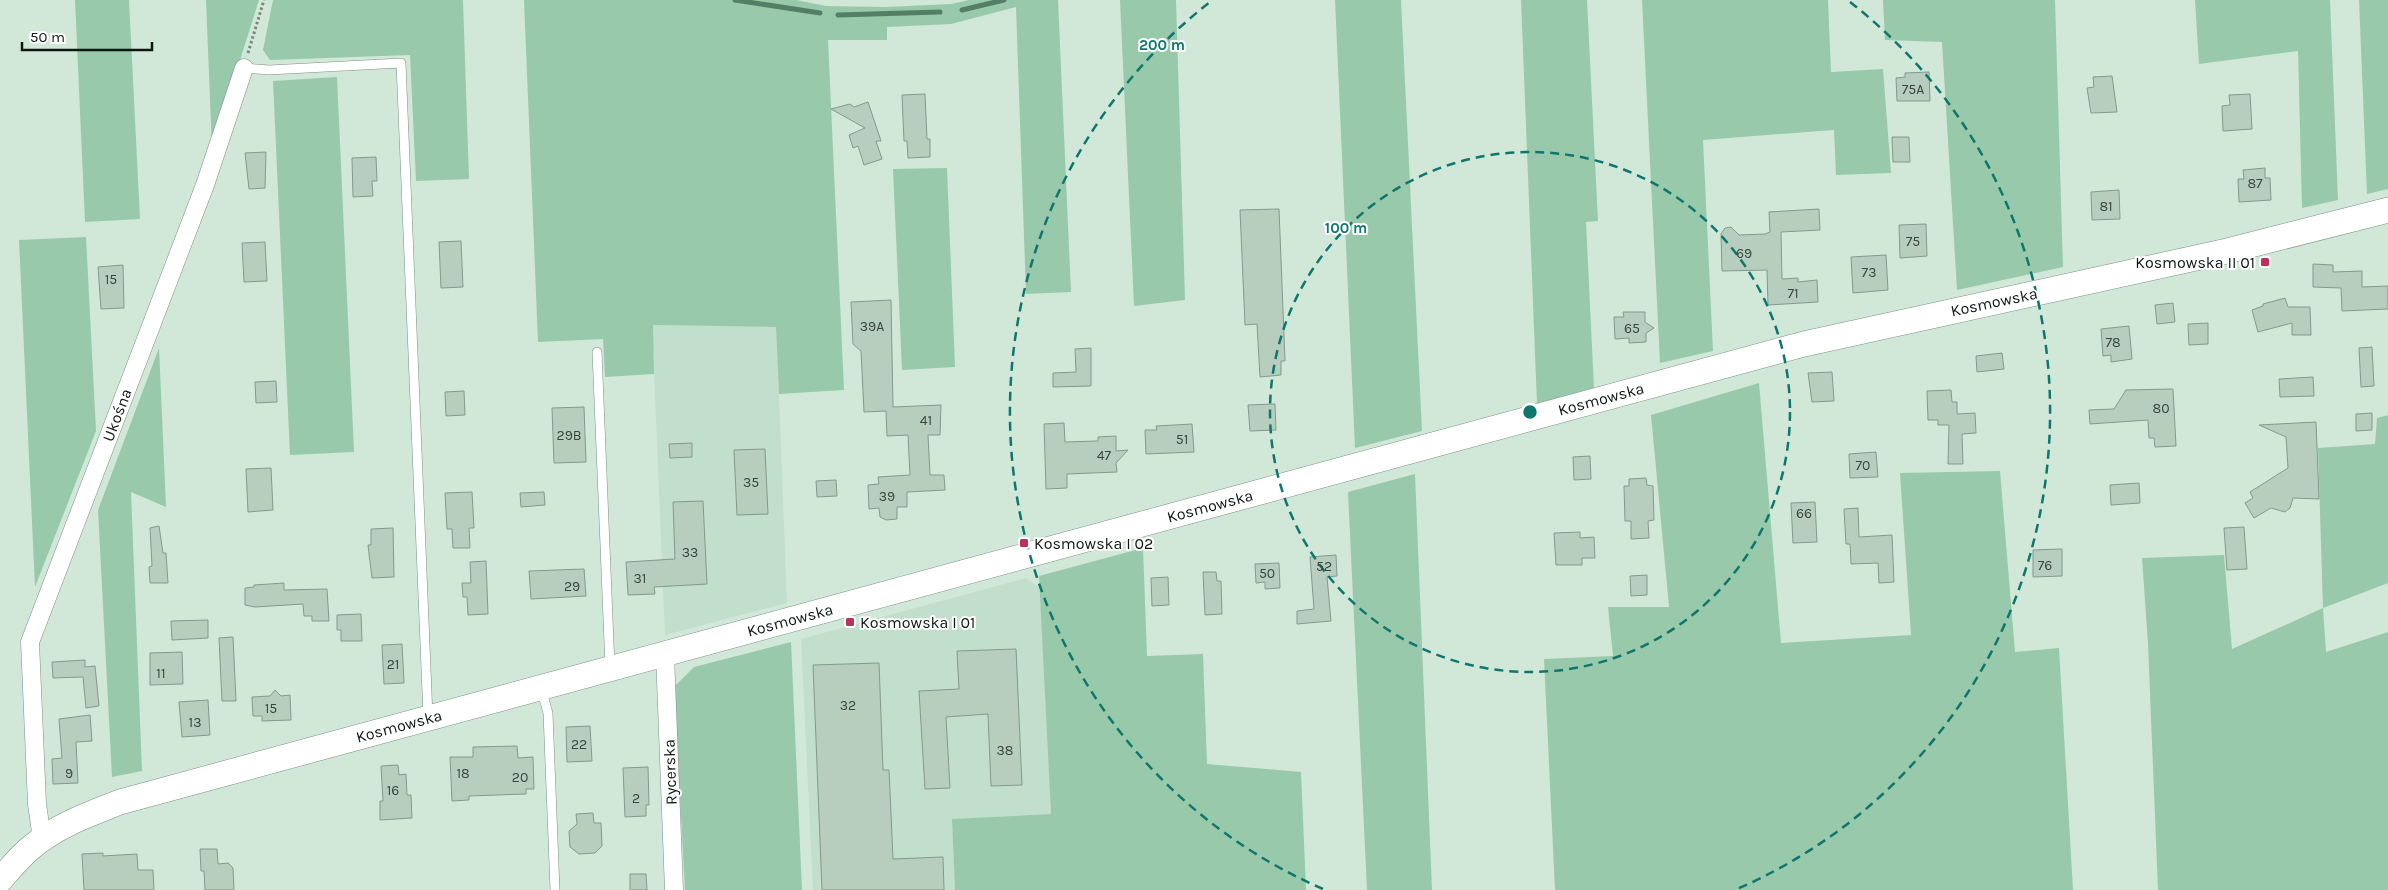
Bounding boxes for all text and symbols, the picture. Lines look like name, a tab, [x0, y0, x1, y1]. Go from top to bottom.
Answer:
scale bar	[22, 20, 152, 52]
text: 50 m	[30, 28, 65, 46]
text: 200 m	[1139, 36, 1185, 54]
house number: 75A	[1902, 81, 1924, 98]
house number: 87	[2247, 175, 2263, 192]
house number: 81	[2099, 198, 2113, 215]
text: 100 m	[1325, 219, 1367, 237]
house number: 75	[1906, 233, 1920, 250]
house number: 69	[1736, 245, 1752, 262]
place label: Kosmowska II 01	[2135, 253, 2255, 272]
marker: Kosmowska II 01	[2259, 256, 2271, 268]
house number: 73	[1862, 264, 1876, 281]
house number: 15	[105, 271, 117, 288]
street label: Kosmowska	[1949, 284, 2039, 320]
house number: 71	[1787, 285, 1799, 302]
house number: 39A	[860, 318, 884, 335]
house number: 65	[1624, 320, 1640, 337]
house number: 78	[2105, 334, 2121, 351]
street label: Kosmowska	[1556, 378, 1646, 420]
street label: Ukośna	[98, 386, 136, 444]
house number: 80	[2153, 400, 2169, 417]
centre of rings	[1521, 403, 1539, 421]
house number: 41	[920, 412, 932, 429]
house number: 29B	[557, 427, 581, 444]
house number: 51	[1176, 431, 1188, 448]
house number: 47	[1097, 447, 1112, 464]
house number: 70	[1856, 457, 1870, 474]
house number: 35	[743, 474, 759, 491]
street label: Kosmowska	[1165, 485, 1255, 527]
house number: 39	[879, 488, 895, 505]
house number: 66	[1796, 505, 1812, 522]
place label: Kosmowska I 02	[1034, 534, 1153, 553]
marker: Kosmowska I 02	[1018, 537, 1030, 549]
house number: 33	[682, 544, 698, 561]
house number: 76	[2038, 557, 2052, 574]
house number: 52	[1316, 558, 1332, 575]
house number: 50	[1259, 565, 1275, 582]
house number: 31	[634, 570, 646, 587]
house number: 29	[564, 578, 580, 595]
street label: Kosmowska	[745, 599, 835, 641]
place label: Kosmowska I 01	[860, 613, 975, 632]
marker: Kosmowska I 01	[844, 616, 856, 628]
house number: 21	[387, 656, 399, 673]
house number: 11	[156, 665, 166, 682]
house number: 32	[840, 697, 856, 714]
house number: 15	[265, 700, 277, 717]
street label: Kosmowska	[354, 705, 444, 747]
house number: 13	[189, 714, 201, 731]
house number: 22	[571, 736, 587, 753]
street label: Rycerska	[659, 739, 681, 805]
house number: 38	[997, 742, 1013, 759]
house number: 9	[65, 765, 73, 782]
house number: 18	[456, 765, 470, 782]
house number: 20	[512, 769, 528, 786]
house number: 16	[387, 782, 399, 799]
house number: 2	[632, 790, 640, 807]

